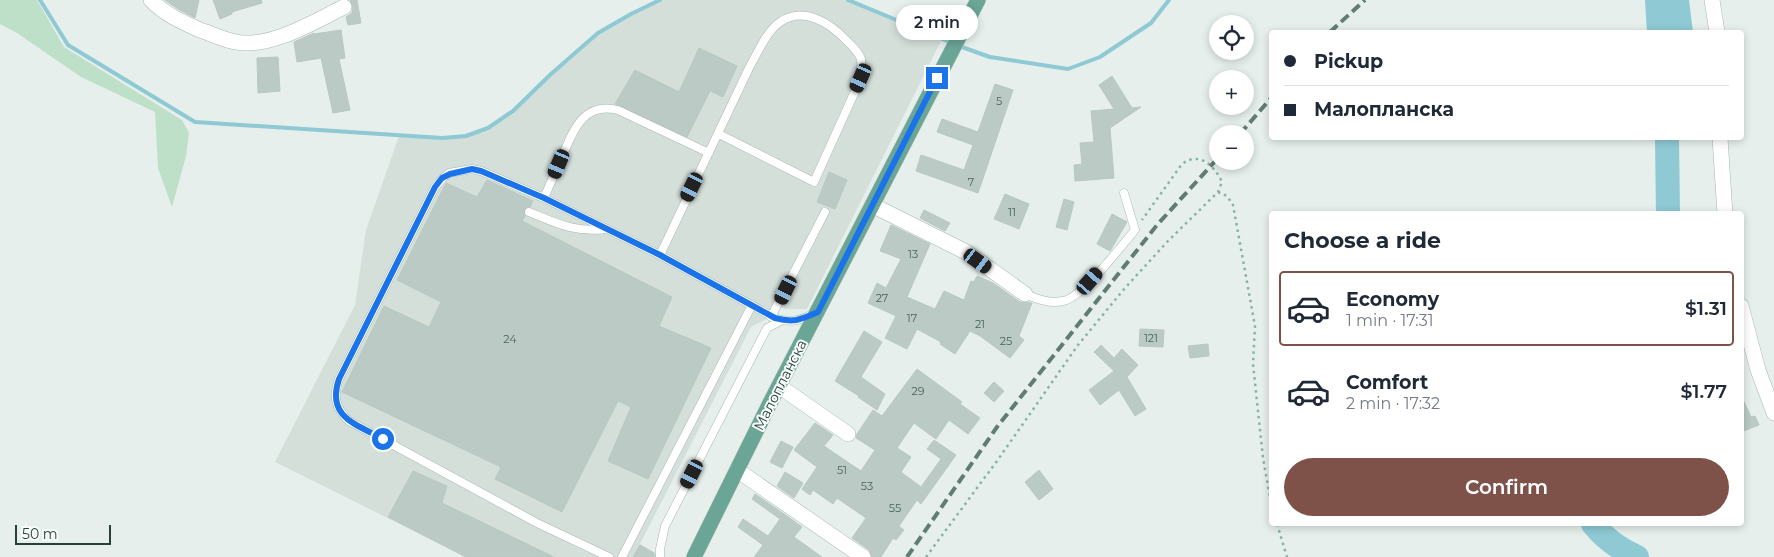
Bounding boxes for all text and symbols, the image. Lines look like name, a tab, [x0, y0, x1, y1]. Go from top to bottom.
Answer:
callout: 2 min	[896, 5, 978, 40]
text: 2 min	[914, 13, 960, 32]
map controls	[1209, 15, 1254, 170]
button: locate	[1209, 15, 1254, 60]
text: Pickup	[1314, 50, 1383, 73]
car	[848, 61, 873, 95]
route end	[926, 67, 948, 89]
button: +	[1209, 70, 1254, 115]
house number: 5	[996, 94, 1002, 108]
text: Малопланска	[1314, 98, 1454, 121]
button: −	[1209, 125, 1254, 170]
car	[546, 147, 571, 181]
car	[678, 170, 705, 204]
house number: 7	[968, 175, 974, 189]
house number: 11	[1008, 205, 1016, 219]
text: Choose a ride	[1284, 227, 1441, 254]
car	[961, 246, 994, 276]
house number: 13	[908, 247, 918, 261]
car	[1074, 265, 1105, 297]
car	[772, 273, 799, 307]
icon: car	[1286, 286, 1331, 331]
text: Economy	[1346, 288, 1439, 311]
house number: 27	[876, 291, 888, 305]
text: $1.31	[1685, 297, 1727, 320]
house number: 17	[907, 311, 917, 325]
text: 1 min · 17:31	[1346, 311, 1434, 330]
house number: 21	[975, 317, 985, 331]
house number: 121	[1144, 331, 1158, 345]
house number: 24	[503, 332, 517, 346]
house number: 25	[1000, 334, 1012, 348]
street label: Малопланска	[749, 337, 811, 433]
icon: car	[1286, 369, 1331, 414]
text: Comfort	[1346, 371, 1428, 394]
text: $1.77	[1681, 380, 1727, 403]
house number: 29	[912, 384, 925, 398]
text: 2 min · 17:32	[1346, 394, 1440, 413]
route start	[372, 428, 394, 450]
car	[678, 457, 705, 491]
button: Confirm	[1284, 458, 1729, 516]
house number: 51	[837, 463, 847, 477]
house number: 53	[861, 479, 873, 493]
house number: 55	[889, 501, 901, 515]
scale bar	[15, 522, 111, 545]
text: 50 m	[22, 525, 58, 543]

